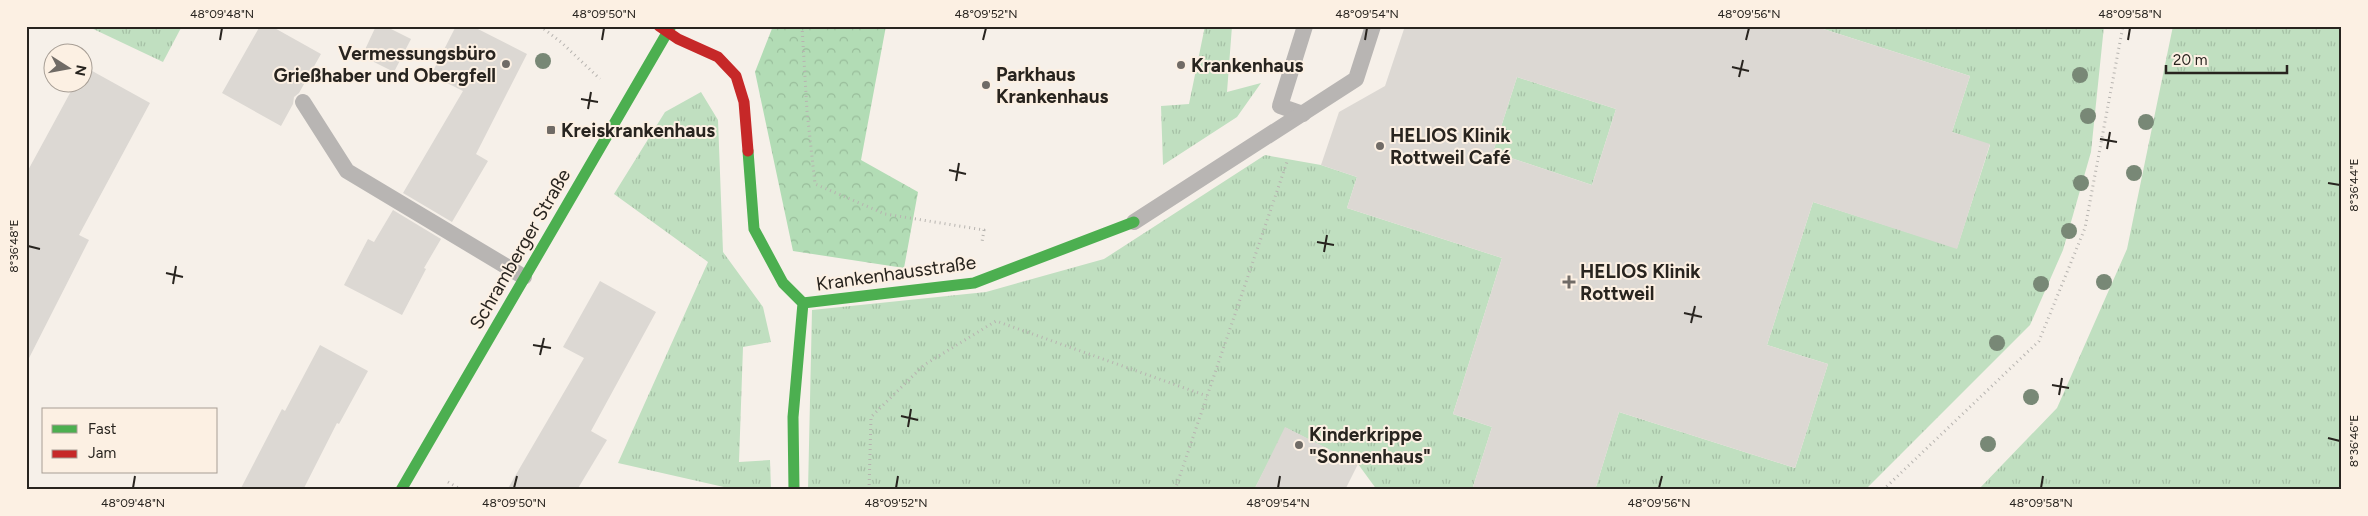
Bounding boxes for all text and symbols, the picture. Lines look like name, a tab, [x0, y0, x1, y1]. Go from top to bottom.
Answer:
text: 48°09'48"N	[190, 7, 254, 21]
text: 48°09'50"N	[572, 7, 636, 21]
text: 48°09'52"N	[955, 7, 1017, 21]
text: 48°09'54"N	[1335, 7, 1399, 21]
text: 48°09'56"N	[1718, 7, 1780, 21]
text: 48°09'58"N	[2098, 7, 2162, 21]
north arrow	[42, 42, 92, 92]
place label: Vermessungsbüro Grießhaber und Obergfell	[274, 42, 496, 87]
scale bar	[2166, 42, 2287, 74]
text: 20 m	[2173, 51, 2207, 69]
place label: Krankenhaus	[1191, 54, 1303, 77]
marker: Vermessungsbüro Grießhaber und Obergfell	[500, 58, 512, 70]
marker: Krankenhaus	[1175, 59, 1187, 71]
text: N	[71, 63, 90, 77]
place label: Parkhaus Krankenhaus	[996, 63, 1108, 108]
marker: Parkhaus Krankenhaus	[980, 79, 992, 91]
place label: Kreiskrankenhaus	[561, 119, 715, 142]
marker: Kreiskrankenhaus	[545, 124, 557, 136]
place label: HELIOS Klinik Rottweil Café	[1390, 124, 1511, 169]
marker: HELIOS Klinik Rottweil Café	[1374, 140, 1386, 152]
text: 8°36'44"E	[2347, 158, 2361, 212]
street label: Schramberger Straße	[465, 165, 575, 333]
text: 8°36'48"E	[7, 219, 21, 273]
street label: Krankenhausstraße	[815, 250, 977, 296]
place label: HELIOS Klinik Rottweil	[1580, 260, 1701, 305]
marker: HELIOS Klinik Rottweil	[1562, 275, 1576, 289]
legend	[42, 408, 218, 474]
text: 8°36'46"E	[2347, 415, 2361, 467]
text: Fast	[88, 420, 117, 438]
place label: Kinderkrippe "Sonnenhaus"	[1309, 423, 1431, 468]
marker: Kinderkrippe "Sonnenhaus"	[1293, 439, 1305, 451]
text: Jam	[88, 444, 116, 462]
text: 48°09'48"N	[101, 496, 165, 510]
text: 48°09'50"N	[482, 496, 546, 510]
text: 48°09'52"N	[865, 496, 927, 510]
text: 48°09'54"N	[1246, 496, 1310, 510]
text: 48°09'56"N	[1628, 496, 1690, 510]
text: 48°09'58"N	[2009, 496, 2073, 510]

